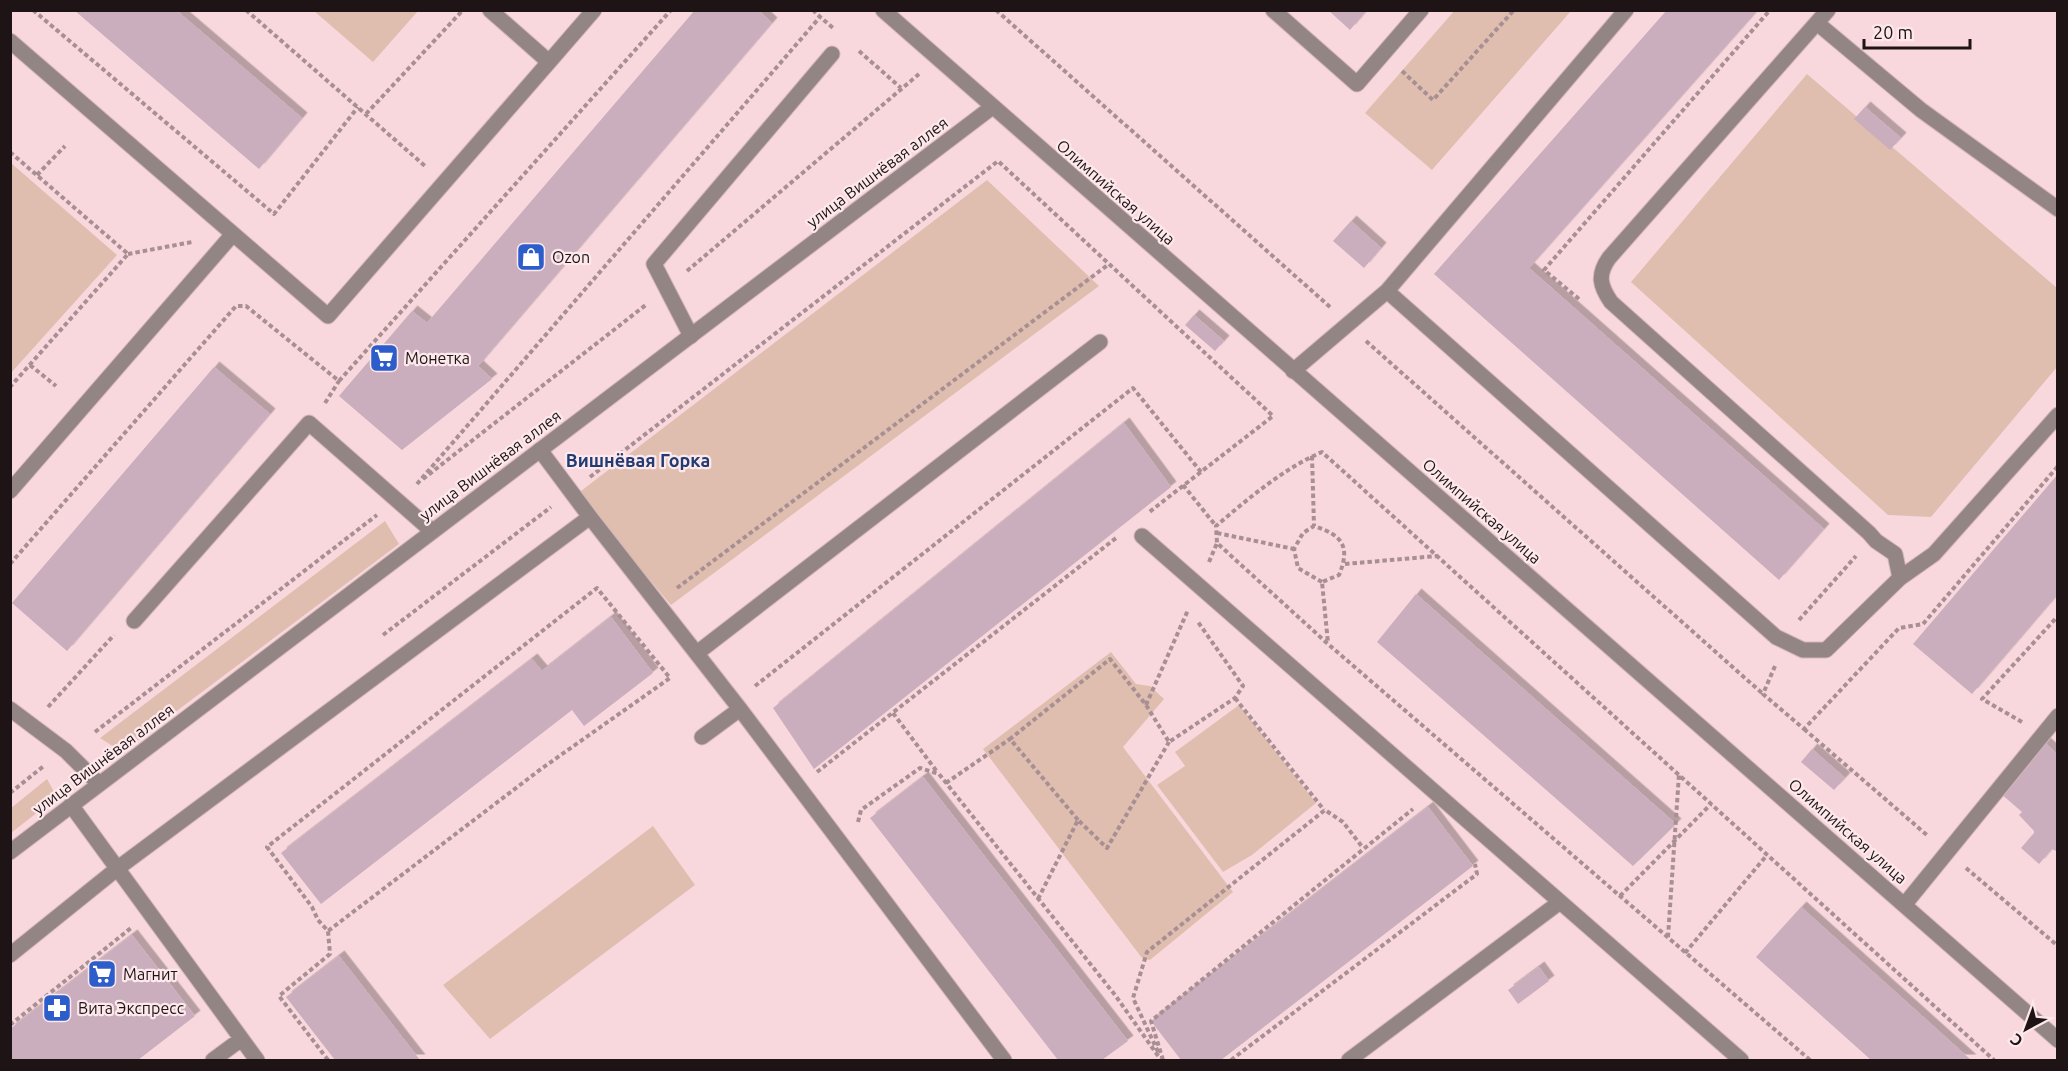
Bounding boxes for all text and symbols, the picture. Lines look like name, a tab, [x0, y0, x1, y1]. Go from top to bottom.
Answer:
scale bar	[1864, 12, 1970, 50]
text: 20 m	[1873, 22, 1913, 42]
street label: улица Вишнёвая аллея	[803, 113, 951, 231]
street label: Олимпийская улица	[1053, 136, 1179, 248]
shop icon: Ozon	[515, 241, 547, 273]
place label: Ozon	[552, 248, 590, 266]
supermarket icon: Монетка	[368, 342, 400, 374]
place label: Монетка	[405, 349, 470, 367]
street label: улица Вишнёвая аллея	[416, 406, 564, 524]
district label: Вишнёвая Горка	[566, 450, 710, 470]
street label: Олимпийская улица	[1419, 455, 1545, 567]
street label: улица Вишнёвая аллея	[29, 700, 177, 818]
street label: Олимпийская улица	[1785, 775, 1911, 887]
supermarket icon: Магнит	[86, 958, 118, 990]
place label: Магнит	[123, 965, 178, 983]
pharmacy icon: Вита Экспресс	[41, 992, 73, 1024]
place label: Вита Экспресс	[78, 999, 185, 1017]
north arrow	[1996, 999, 2056, 1059]
text: С	[2006, 1030, 2026, 1050]

